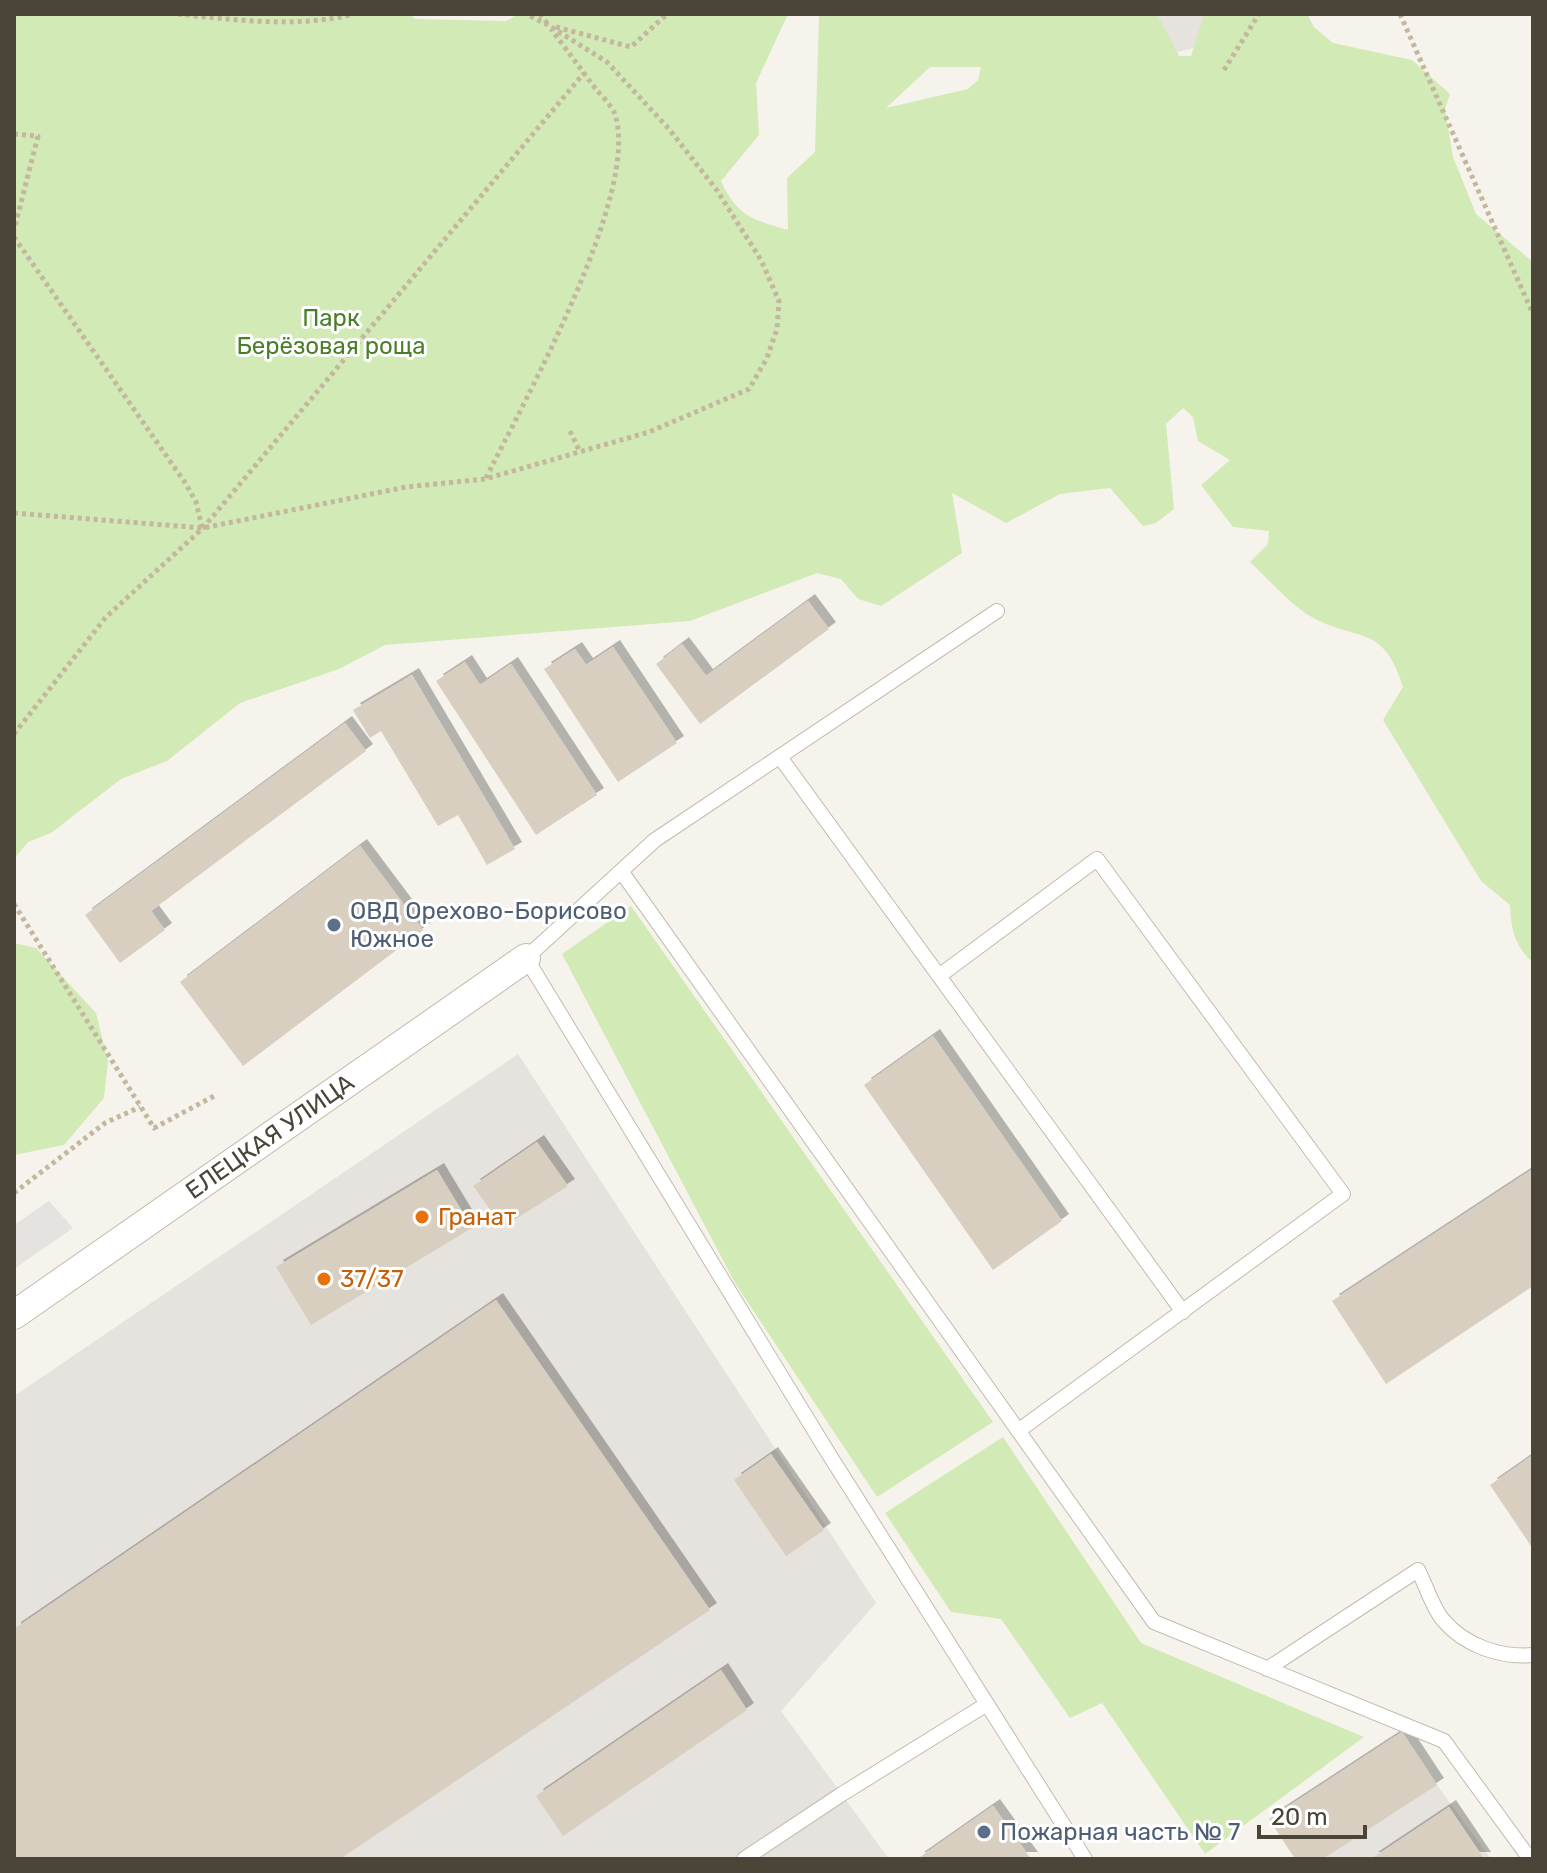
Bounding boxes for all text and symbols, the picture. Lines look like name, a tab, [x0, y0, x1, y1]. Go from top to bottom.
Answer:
park label: Парк Берёзовая роща	[236, 304, 426, 360]
place label: ОВД Орехово-Борисово Южное	[350, 897, 627, 953]
marker: ОВД Орехово-Борисово Южное	[325, 916, 343, 934]
street label: ЕЛЕЦКАЯ УЛИЦА	[180, 1068, 359, 1205]
place label: Гранат	[438, 1203, 516, 1231]
marker: Гранат	[413, 1208, 431, 1226]
place label: 37/37	[340, 1265, 404, 1293]
marker: 37/37	[315, 1270, 333, 1288]
scale bar	[1259, 1789, 1365, 1839]
text: 20 m	[1271, 1803, 1328, 1831]
place label: Пожарная часть № 7	[1000, 1818, 1240, 1846]
marker: Пожарная часть № 7	[975, 1823, 993, 1841]

